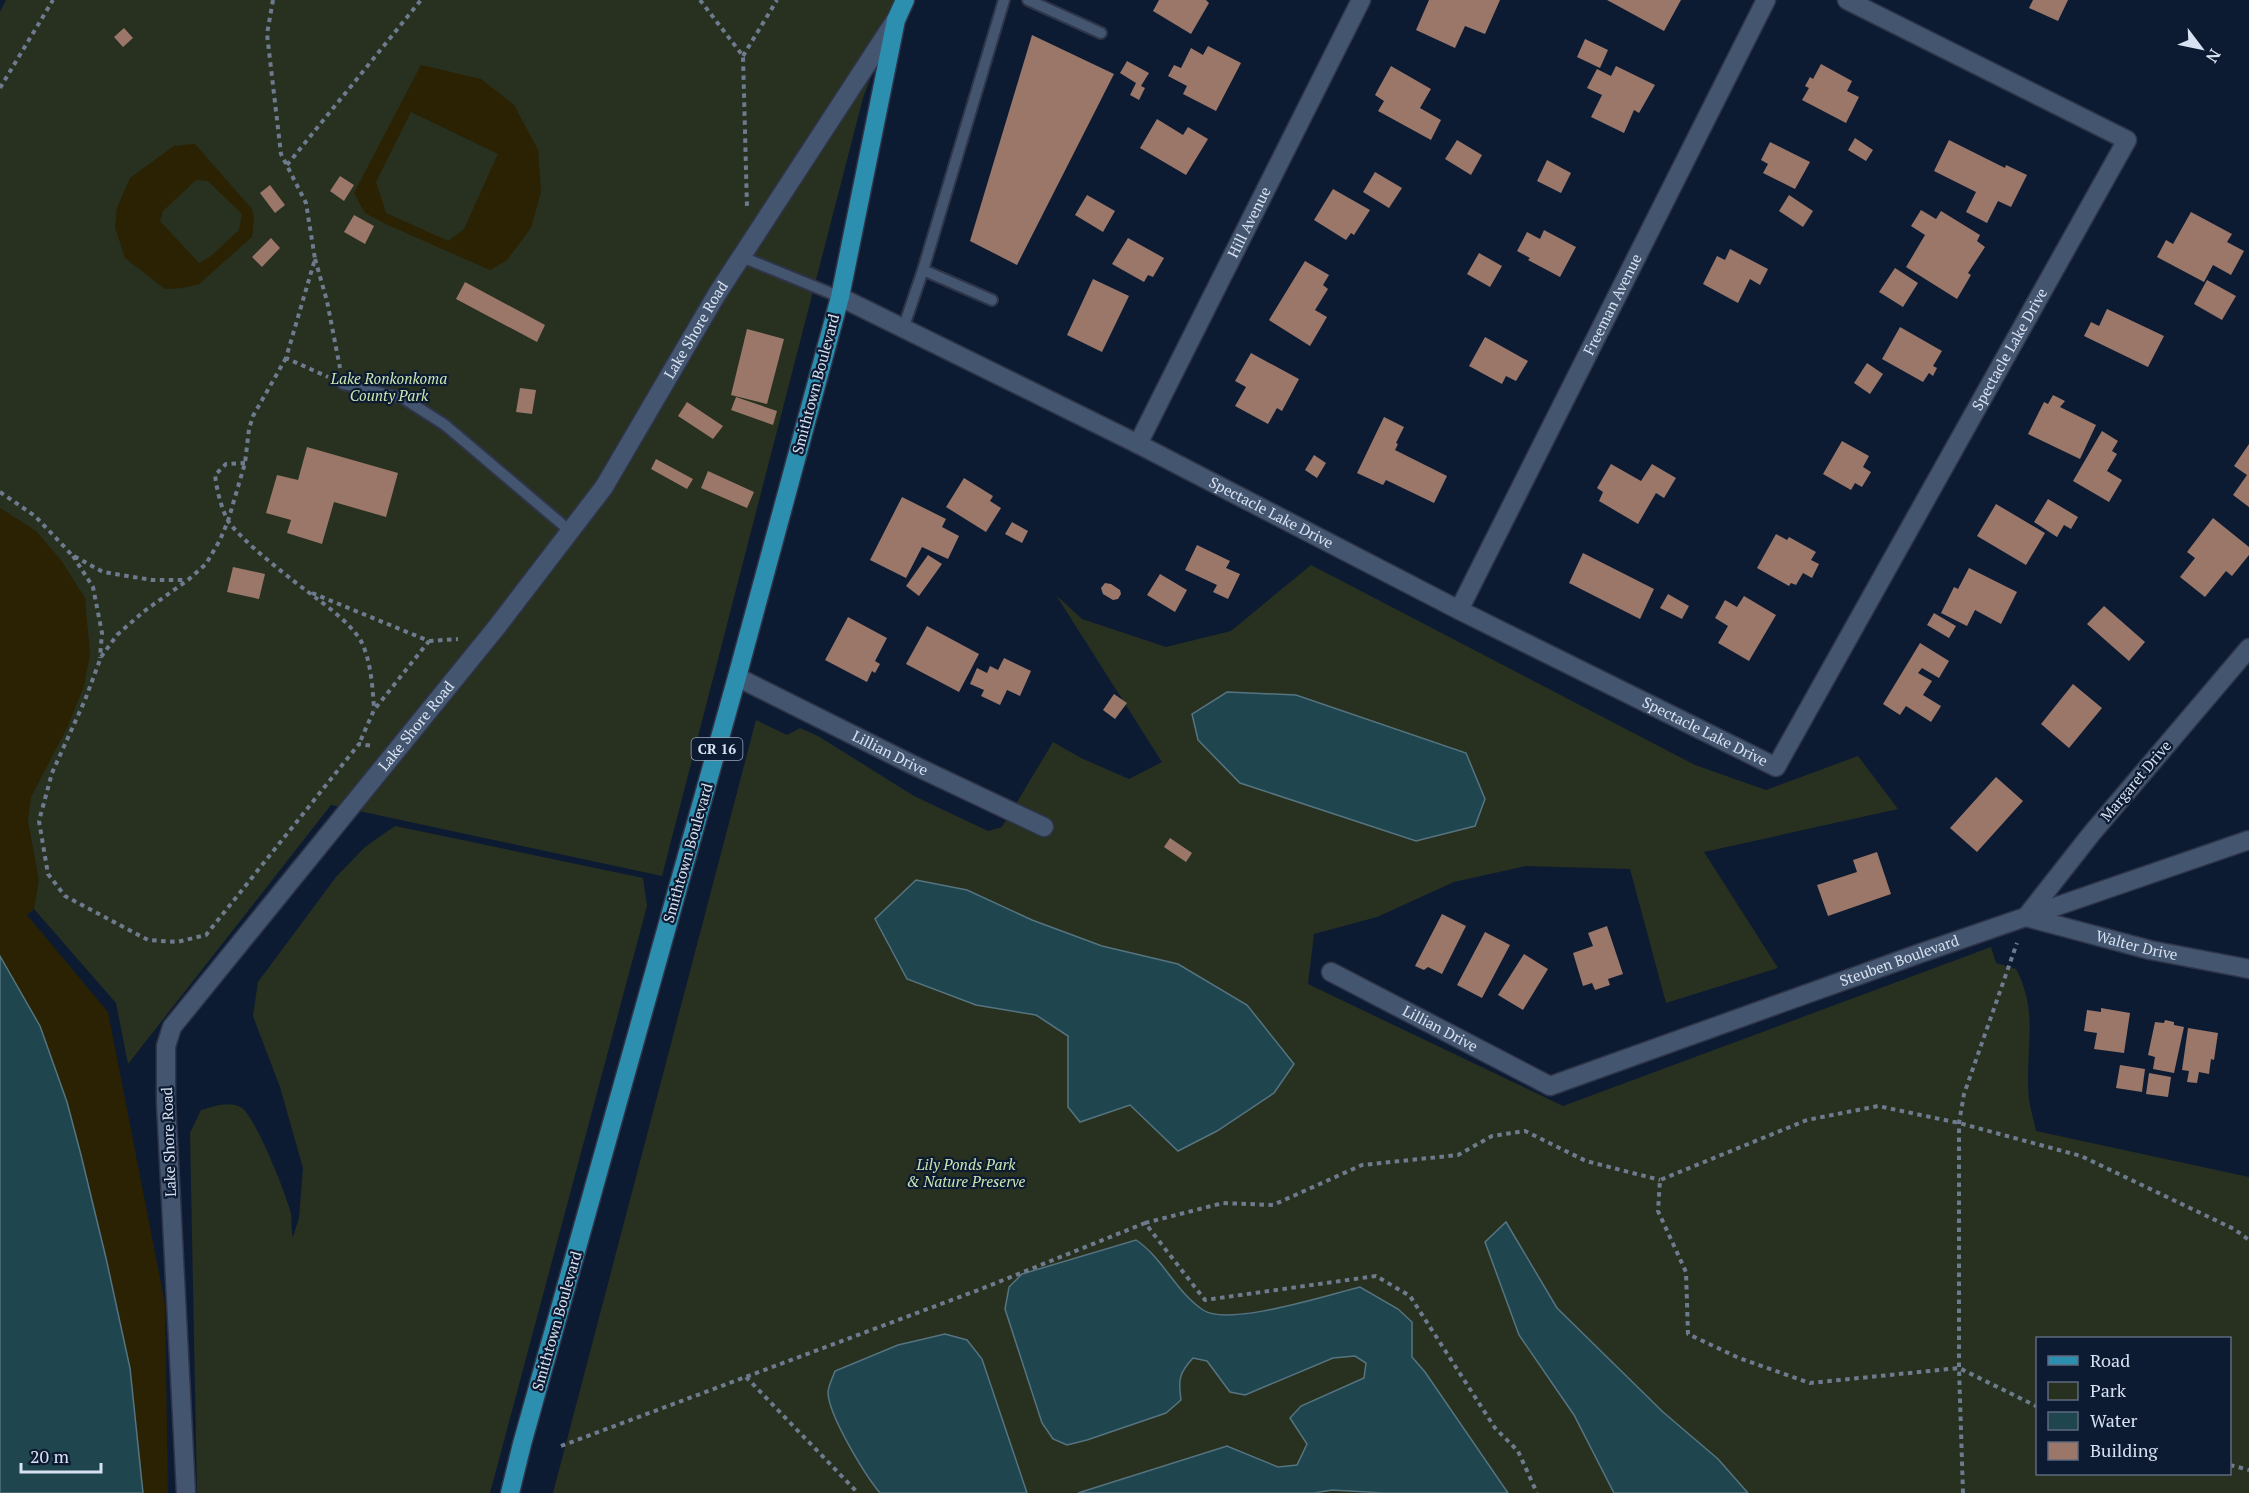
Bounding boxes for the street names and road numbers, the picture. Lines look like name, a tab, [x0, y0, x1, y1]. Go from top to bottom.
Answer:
street label: Hill Avenue	[1222, 183, 1275, 261]
street label: Freeman Avenue	[1578, 250, 1646, 358]
street label: Lake Shore Road	[659, 277, 732, 382]
street label: Spectacle Lake Drive	[1967, 284, 2051, 414]
street label: Smithtown Boulevard	[787, 312, 843, 456]
street label: Spectacle Lake Drive	[1206, 471, 1337, 552]
street label: Lake Shore Road	[373, 676, 458, 775]
street label: Spectacle Lake Drive	[1639, 691, 1771, 770]
street label: Lillian Drive	[849, 725, 932, 780]
street label: Margaret Drive	[2095, 736, 2175, 825]
road number: CR 16	[692, 738, 742, 760]
street label: Smithtown Boulevard	[658, 781, 717, 925]
street label: Walter Drive	[2094, 925, 2180, 964]
street label: Steuben Boulevard	[1837, 930, 1961, 990]
street label: Lillian Drive	[1399, 1000, 1482, 1056]
street label: Lake Shore Road	[156, 1087, 180, 1197]
street label: Smithtown Boulevard	[527, 1249, 586, 1393]

